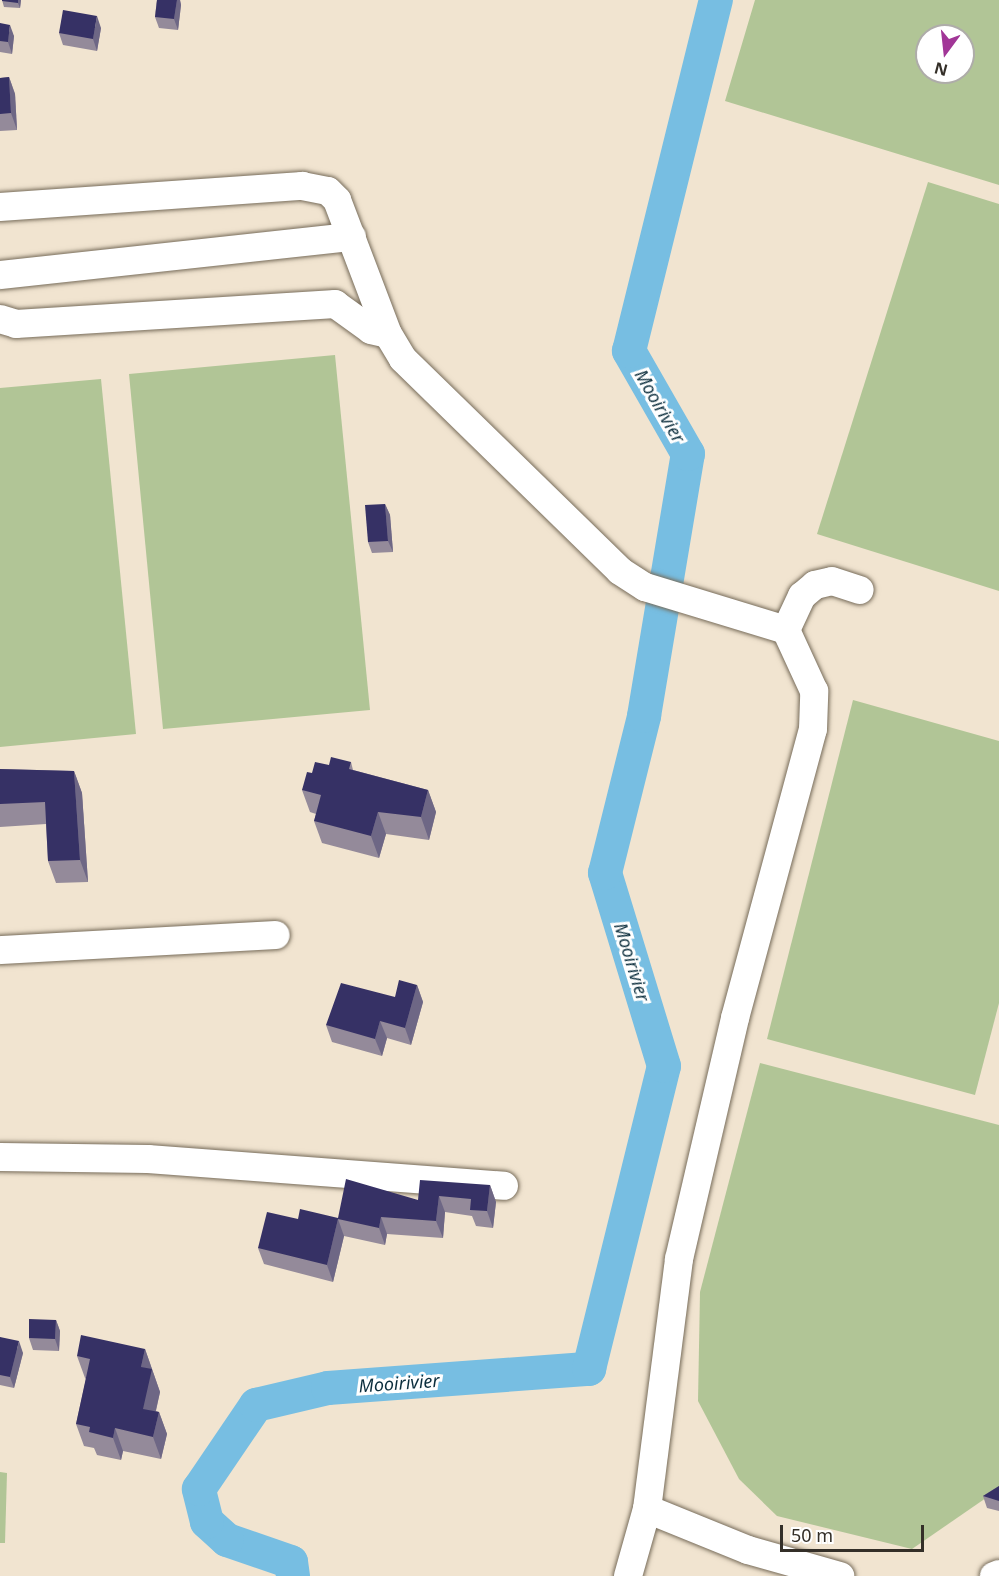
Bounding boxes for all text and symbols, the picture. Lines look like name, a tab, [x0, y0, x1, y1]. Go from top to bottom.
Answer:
north arrow	[915, 24, 975, 84]
text: N	[932, 57, 950, 82]
water label: Mooirivier	[630, 366, 690, 446]
water label: Mooirivier	[610, 920, 654, 1004]
water label: Mooirivier	[358, 1369, 440, 1397]
scale bar	[783, 1513, 927, 1551]
text: 50 m	[791, 1523, 833, 1547]

